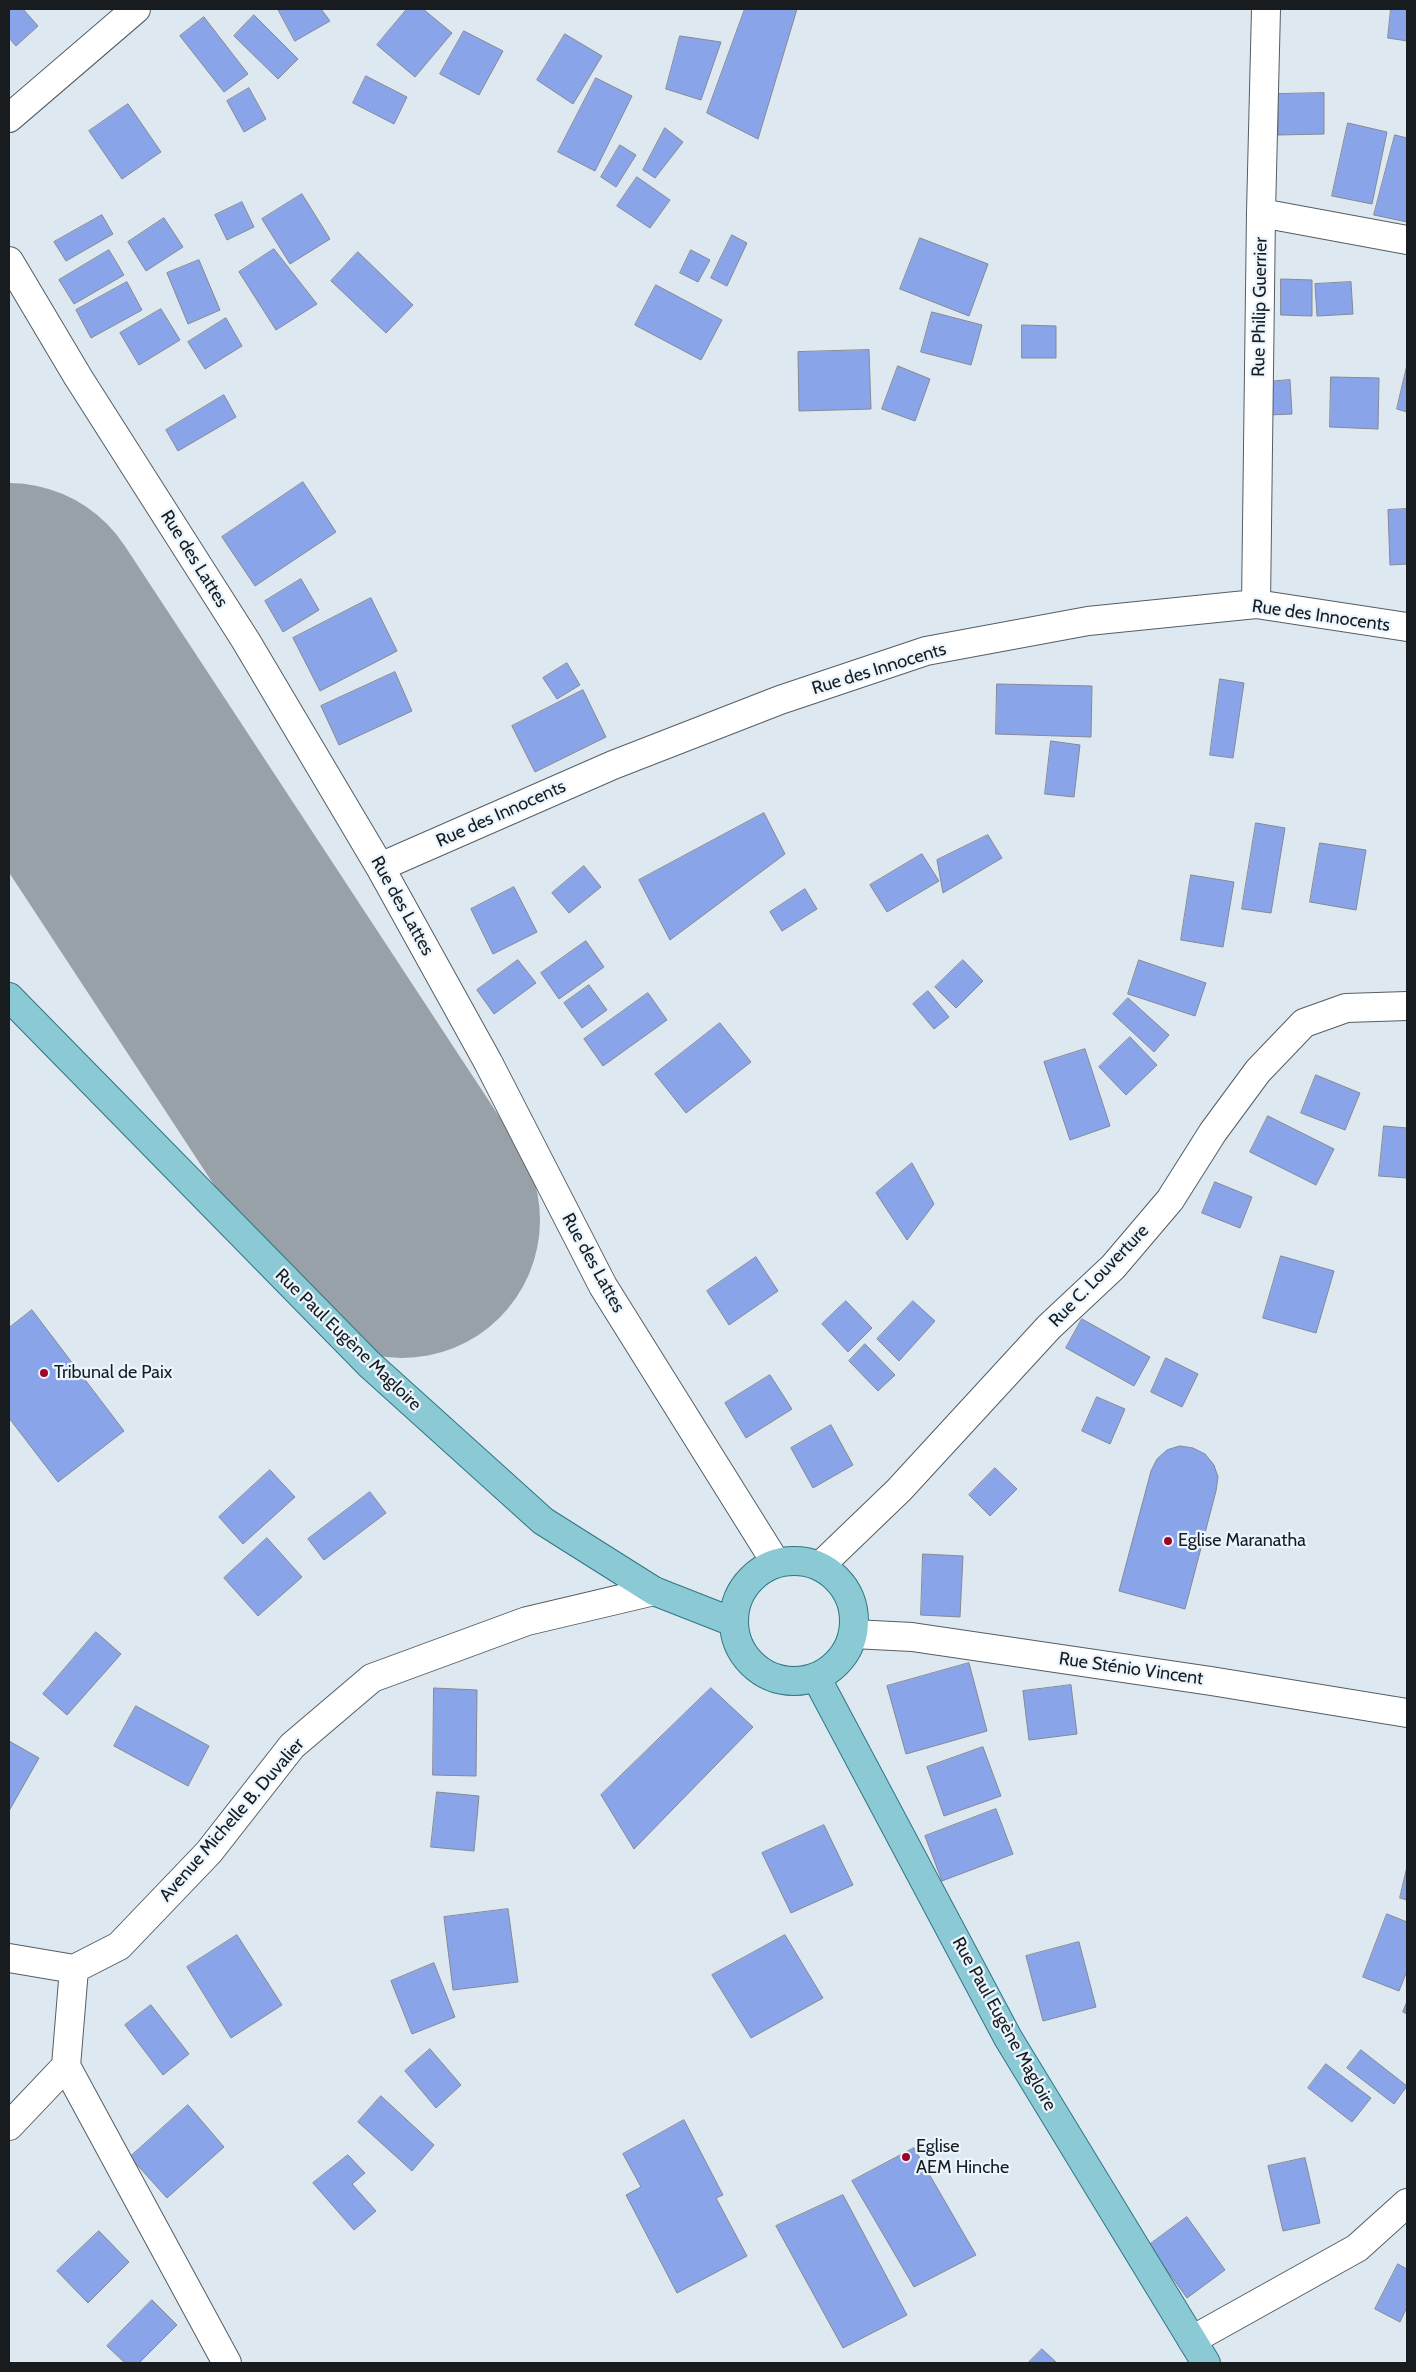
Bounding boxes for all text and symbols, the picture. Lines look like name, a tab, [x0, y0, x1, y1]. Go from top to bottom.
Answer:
street label: Rue Philip Guerrier	[1248, 237, 1272, 377]
street label: Rue des Lattes	[156, 507, 232, 611]
street label: Rue des Innocents	[1251, 596, 1391, 636]
street label: Rue des Innocents	[809, 638, 949, 700]
street label: Rue des Innocents	[433, 776, 569, 852]
street label: Rue des Lattes	[366, 853, 438, 959]
street label: Rue des Lattes	[557, 1210, 629, 1316]
street label: Rue C. Louverture	[1045, 1220, 1153, 1332]
street label: Rue Paul Eugène Magloire	[270, 1265, 426, 1415]
place label: Tribunal de Paix	[54, 1362, 172, 1384]
marker: Tribunal de Paix	[38, 1367, 50, 1379]
place label: Eglise Maranatha	[1178, 1530, 1306, 1552]
marker: Eglise Maranatha	[1162, 1535, 1174, 1547]
street label: Rue Sténio Vincent	[1057, 1648, 1205, 1690]
street label: Avenue Michelle B. Duvalier	[155, 1734, 309, 1906]
street label: Rue Paul Eugène Magloire	[947, 1933, 1061, 2115]
place label: Eglise AEM Hinche	[916, 2136, 1009, 2178]
marker: Eglise AEM Hinche	[900, 2151, 912, 2163]

